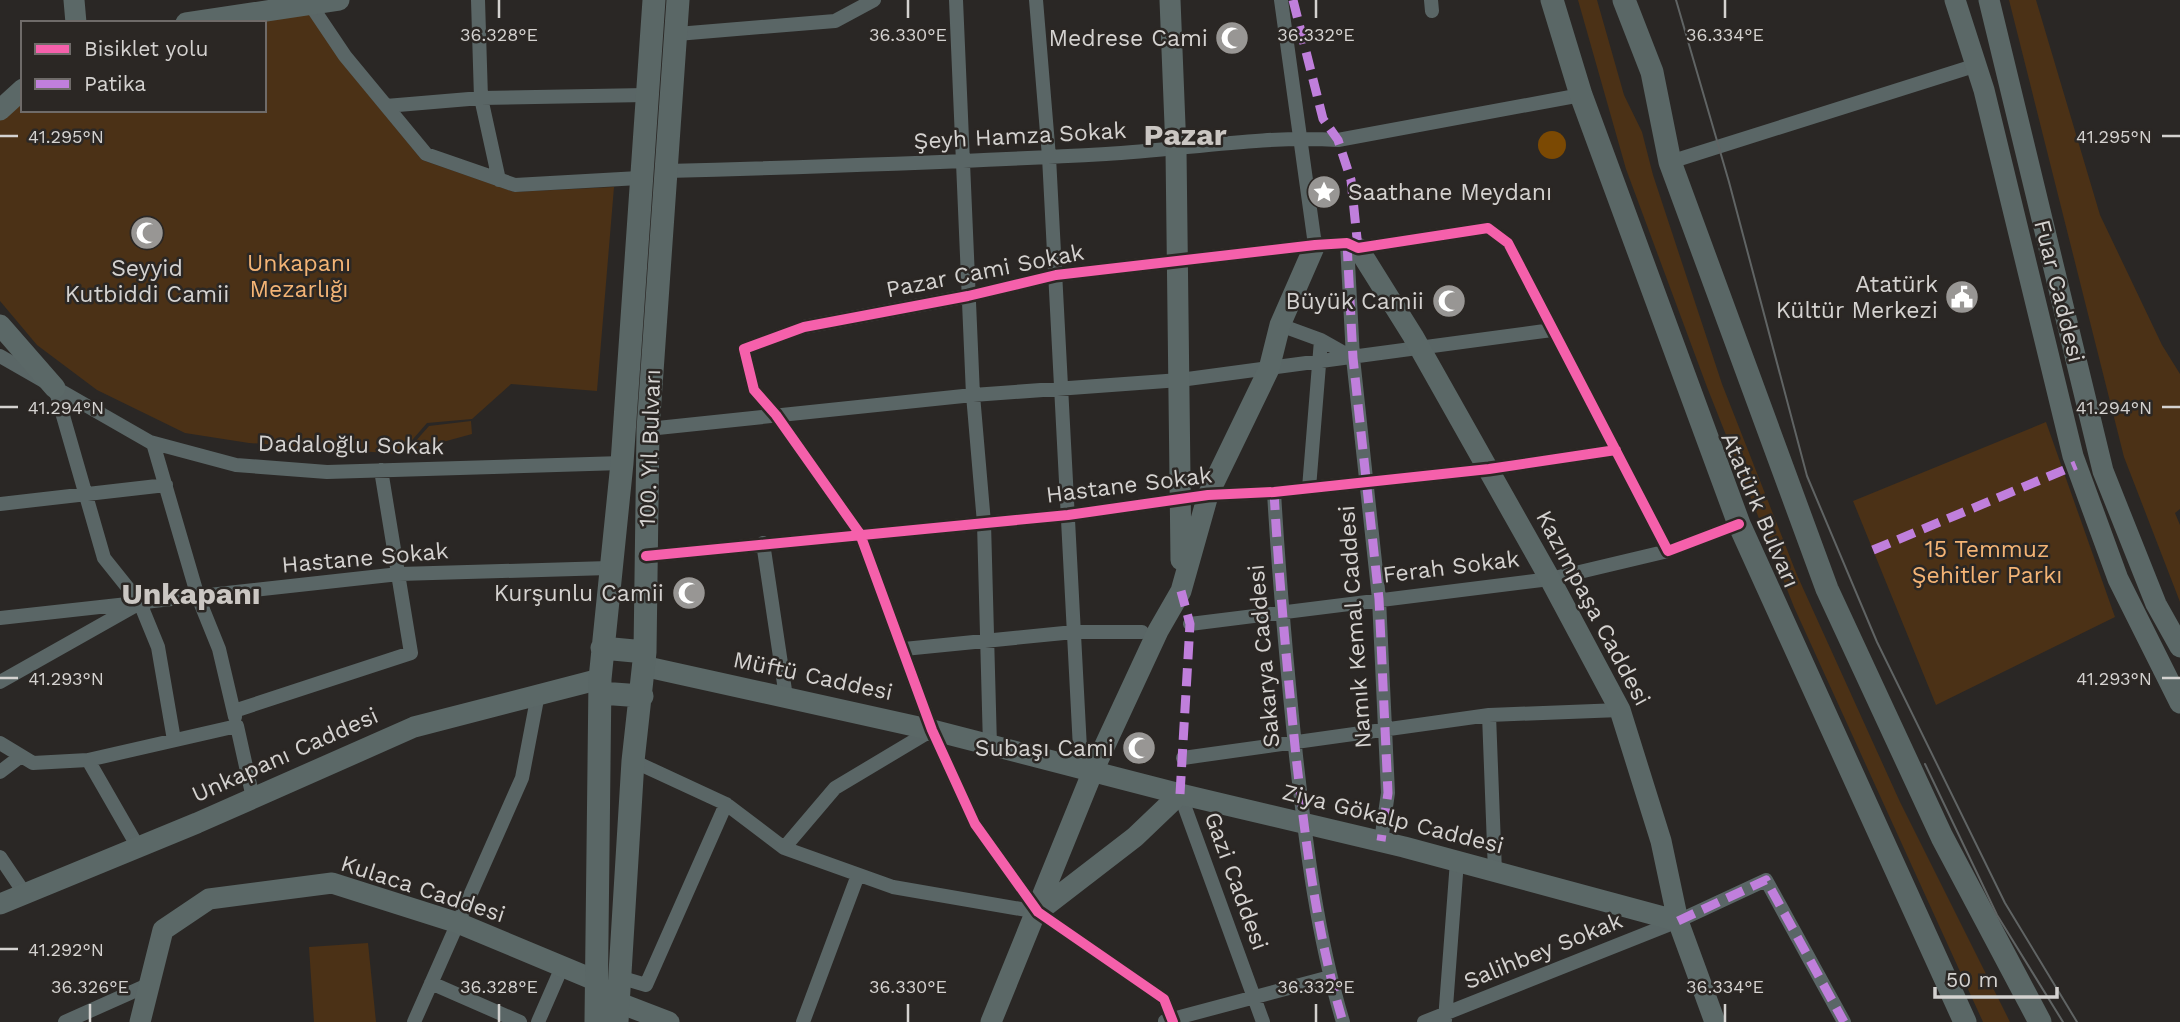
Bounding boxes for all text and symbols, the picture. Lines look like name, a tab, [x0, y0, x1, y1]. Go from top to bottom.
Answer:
mosque icon: Medrese Cami	[1213, 19, 1251, 57]
legend	[21, 21, 266, 112]
text: 36.328°E	[460, 24, 538, 45]
text: 36.330°E	[869, 24, 947, 45]
text: 36.332°E	[1277, 24, 1355, 45]
text: 36.334°E	[1686, 24, 1764, 45]
place label: Medrese Cami	[1048, 25, 1208, 52]
text: Bisiklet yolu	[84, 36, 208, 61]
text: Patika	[84, 71, 146, 96]
street label: Şeyh Hamza Sokak	[913, 117, 1127, 155]
district label: Pazar	[1143, 117, 1227, 152]
text: 41.295°N	[28, 126, 104, 147]
text: 41.295°N	[2076, 126, 2152, 147]
place icon: Saathane Meydanı	[1305, 173, 1343, 211]
place label: Saathane Meydanı	[1348, 179, 1552, 206]
mosque icon: Seyyid Kutbiddi Camii	[128, 214, 166, 252]
street label: Fuar Caddesi	[2028, 217, 2090, 365]
street label: Pazar Cami Sokak	[884, 239, 1086, 303]
park label: Unkapanı Mezarlığı	[247, 250, 351, 303]
place label: Seyyid Kutbiddi Camii	[65, 255, 229, 308]
place label: Atatürk Kültür Merkezi	[1776, 271, 1938, 324]
public building icon: Atatürk Kültür Merkezi	[1943, 278, 1981, 316]
mosque icon: Büyük Camii	[1430, 282, 1468, 320]
place label: Büyük Camii	[1285, 288, 1424, 315]
street label: 100. Yıl Bulvarı	[634, 369, 666, 527]
text: 41.294°N	[28, 397, 104, 418]
text: 41.294°N	[2076, 397, 2152, 418]
street label: Atatürk Bulvarı	[1715, 428, 1805, 592]
street label: Dadaloğlu Sokak	[257, 430, 445, 460]
street label: Hastane Sokak	[1044, 461, 1214, 509]
street label: Namık Kemal Caddesi	[1333, 504, 1377, 750]
street label: Kazımpaşa Caddesi	[1530, 506, 1656, 710]
park label: 15 Temmuz Şehitler Parkı	[1912, 536, 2062, 589]
street label: Hastane Sokak	[280, 537, 450, 579]
street label: Ferah Sokak	[1381, 545, 1521, 589]
street label: Sakarya Caddesi	[1243, 563, 1285, 749]
mosque icon: Kurşunlu Camii	[670, 574, 708, 612]
district label: Unkapanı	[121, 576, 261, 611]
place label: Kurşunlu Camii	[494, 580, 664, 607]
street label: Müftü Caddesi	[731, 646, 895, 706]
text: 41.293°N	[28, 668, 104, 689]
text: 41.293°N	[2076, 668, 2152, 689]
street label: Unkapanı Caddesi	[188, 702, 382, 808]
mosque icon: Subaşı Cami	[1120, 729, 1158, 767]
place label: Subaşı Cami	[975, 735, 1114, 762]
street label: Ziya Gökalp Caddesi	[1279, 778, 1507, 860]
street label: Gazi Caddesi	[1199, 808, 1273, 954]
street label: Kulaca Caddesi	[337, 850, 509, 928]
street label: Salihbey Sokak	[1460, 907, 1626, 995]
text: 41.292°N	[28, 939, 104, 960]
scale bar	[1935, 956, 2058, 1000]
text: 50 m	[1946, 967, 1998, 992]
text: 36.326°E	[51, 976, 129, 997]
text: 36.328°E	[460, 976, 538, 997]
text: 36.330°E	[869, 976, 947, 997]
text: 36.332°E	[1277, 976, 1355, 997]
text: 36.334°E	[1686, 976, 1764, 997]

